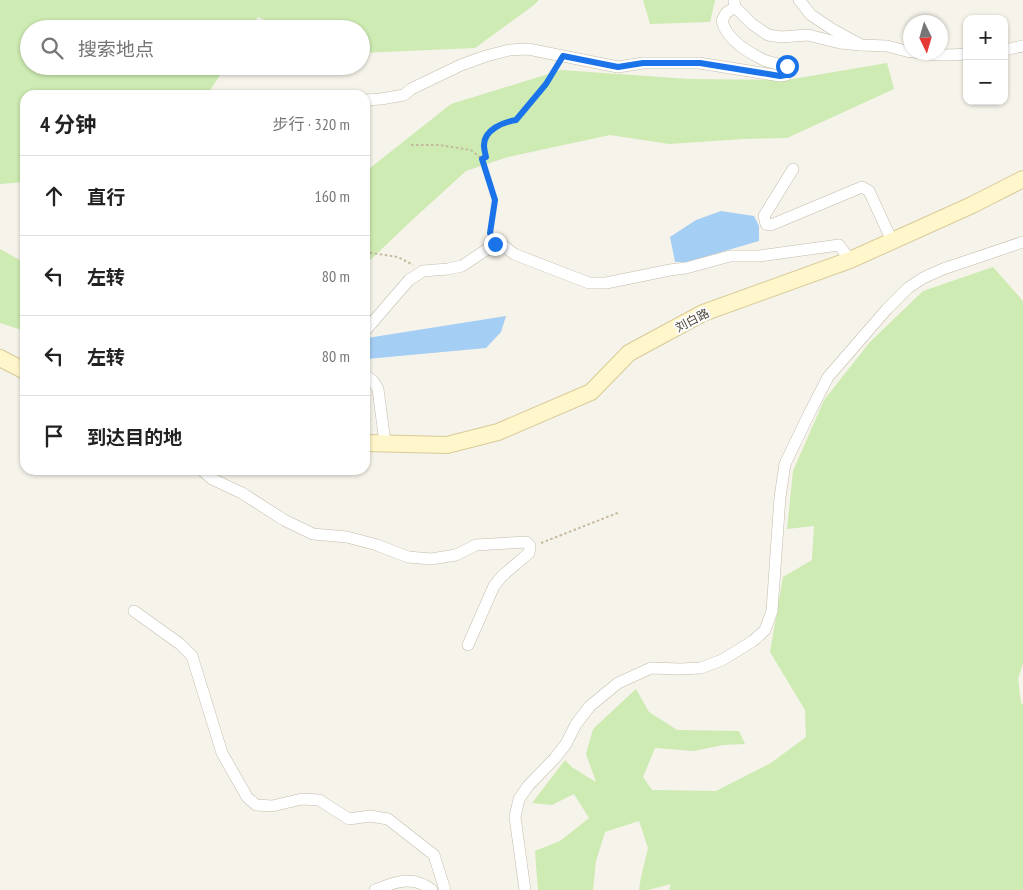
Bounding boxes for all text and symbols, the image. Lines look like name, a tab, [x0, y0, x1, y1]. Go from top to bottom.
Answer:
north arrow	[903, 15, 948, 60]
map controls	[963, 15, 1008, 105]
button: +	[963, 15, 1008, 60]
search box	[20, 20, 370, 75]
icon: search	[38, 34, 66, 62]
text: 搜索地点	[78, 37, 154, 61]
route start	[776, 55, 799, 78]
button: −	[963, 60, 1008, 105]
text: 4 分钟	[40, 111, 96, 138]
text: 步行 · 320 m	[272, 114, 350, 134]
icon: ahead	[40, 182, 68, 210]
text: 直行	[87, 185, 125, 209]
text: 160 m	[315, 186, 350, 206]
route end	[484, 233, 507, 256]
icon: left	[40, 262, 68, 290]
text: 左转	[87, 265, 125, 289]
text: 80 m	[322, 266, 350, 286]
street label: 刘白路	[673, 305, 711, 335]
icon: left	[40, 342, 68, 370]
text: 左转	[87, 345, 125, 369]
text: 80 m	[322, 346, 350, 366]
icon: arrive	[40, 422, 68, 450]
text: 到达目的地	[87, 425, 182, 449]

